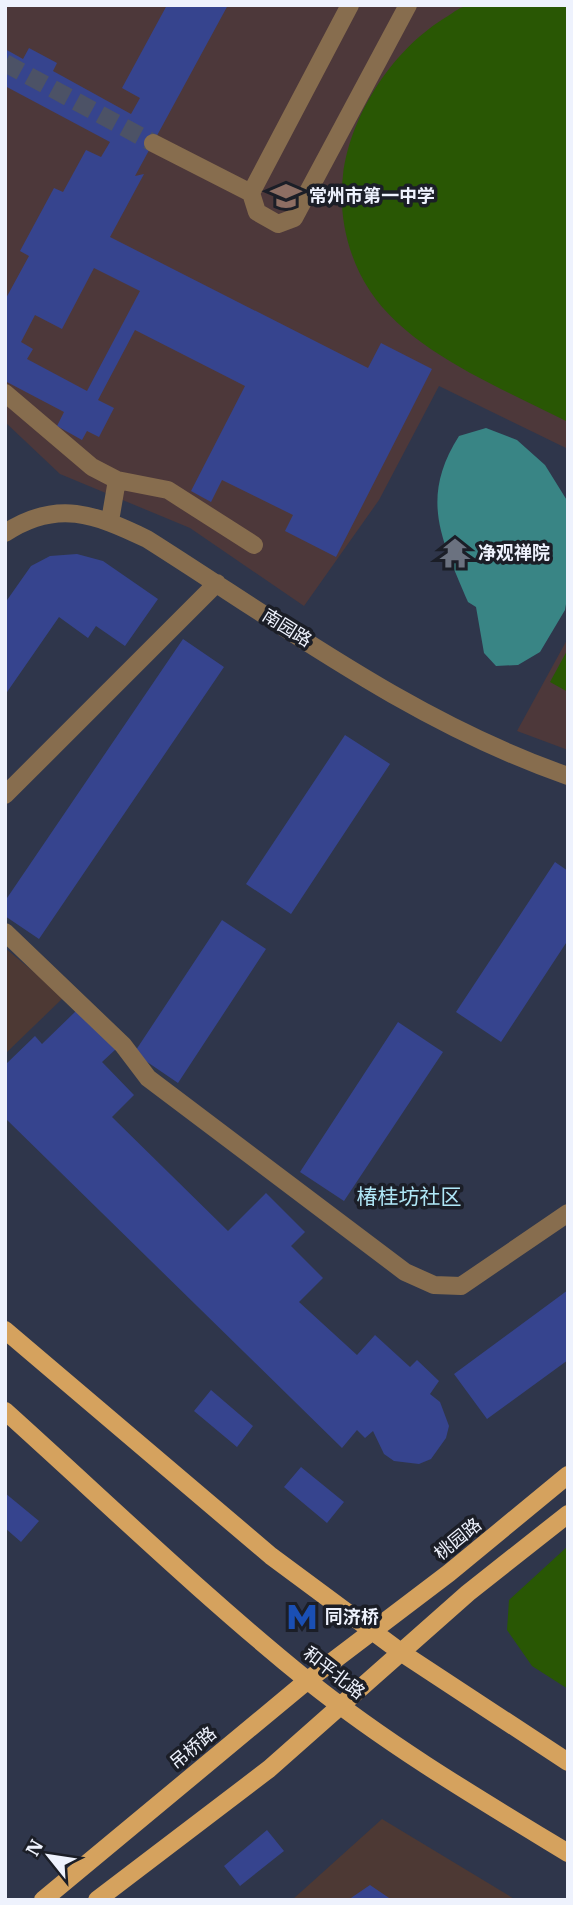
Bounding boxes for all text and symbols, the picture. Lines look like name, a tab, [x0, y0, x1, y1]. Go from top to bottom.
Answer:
school or university icon: 常州市第一中学	[269, 179, 303, 213]
place label: 常州市第一中学	[309, 184, 435, 207]
temple icon: 净观禅院	[438, 536, 472, 570]
place label: 净观禅院	[478, 541, 550, 564]
street label: 南园路	[258, 604, 316, 652]
district label: 椿桂坊社区	[357, 1182, 462, 1210]
street label: 桃园路	[429, 1513, 486, 1565]
metro station icon: 同济桥	[285, 1600, 319, 1634]
place label: 同济桥	[325, 1605, 379, 1628]
street label: 和平北路	[299, 1641, 370, 1704]
street label: 吊桥路	[165, 1721, 221, 1774]
north arrow	[14, 1821, 84, 1891]
text: N	[20, 1835, 48, 1860]

